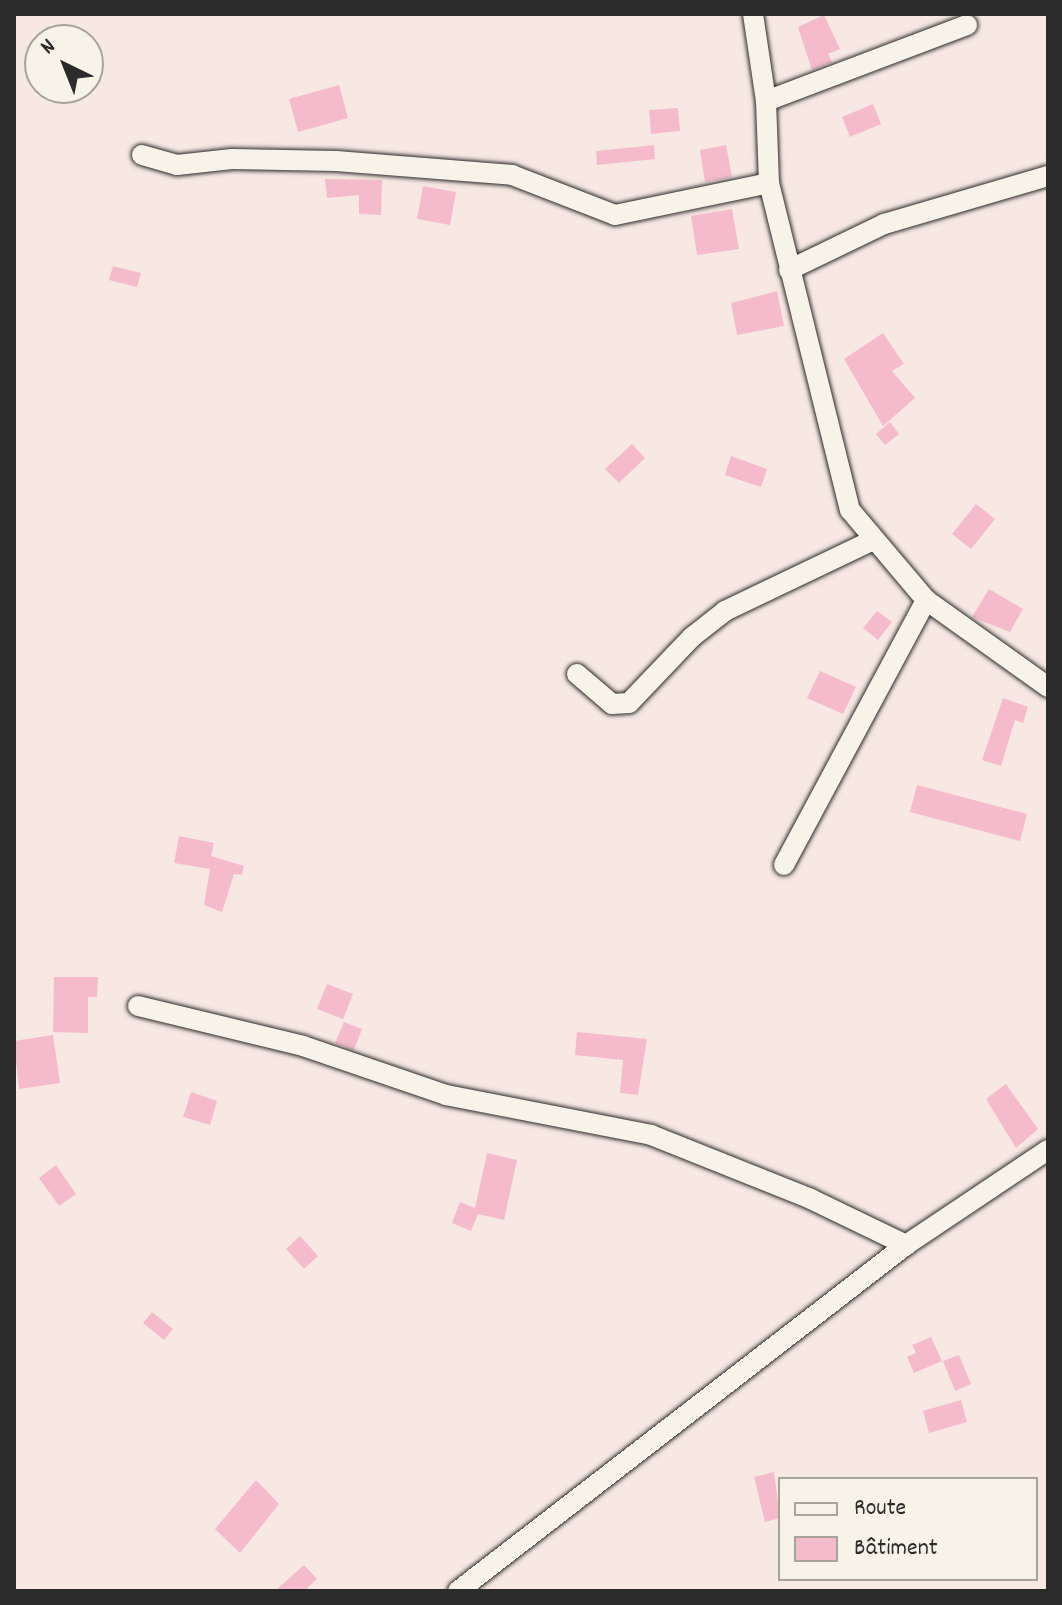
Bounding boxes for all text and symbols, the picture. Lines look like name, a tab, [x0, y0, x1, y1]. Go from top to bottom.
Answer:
north arrow	[24, 24, 104, 104]
text: N	[34, 33, 63, 63]
legend	[778, 1477, 1038, 1581]
text: Route	[854, 1492, 906, 1526]
text: Bâtiment	[854, 1532, 938, 1566]

